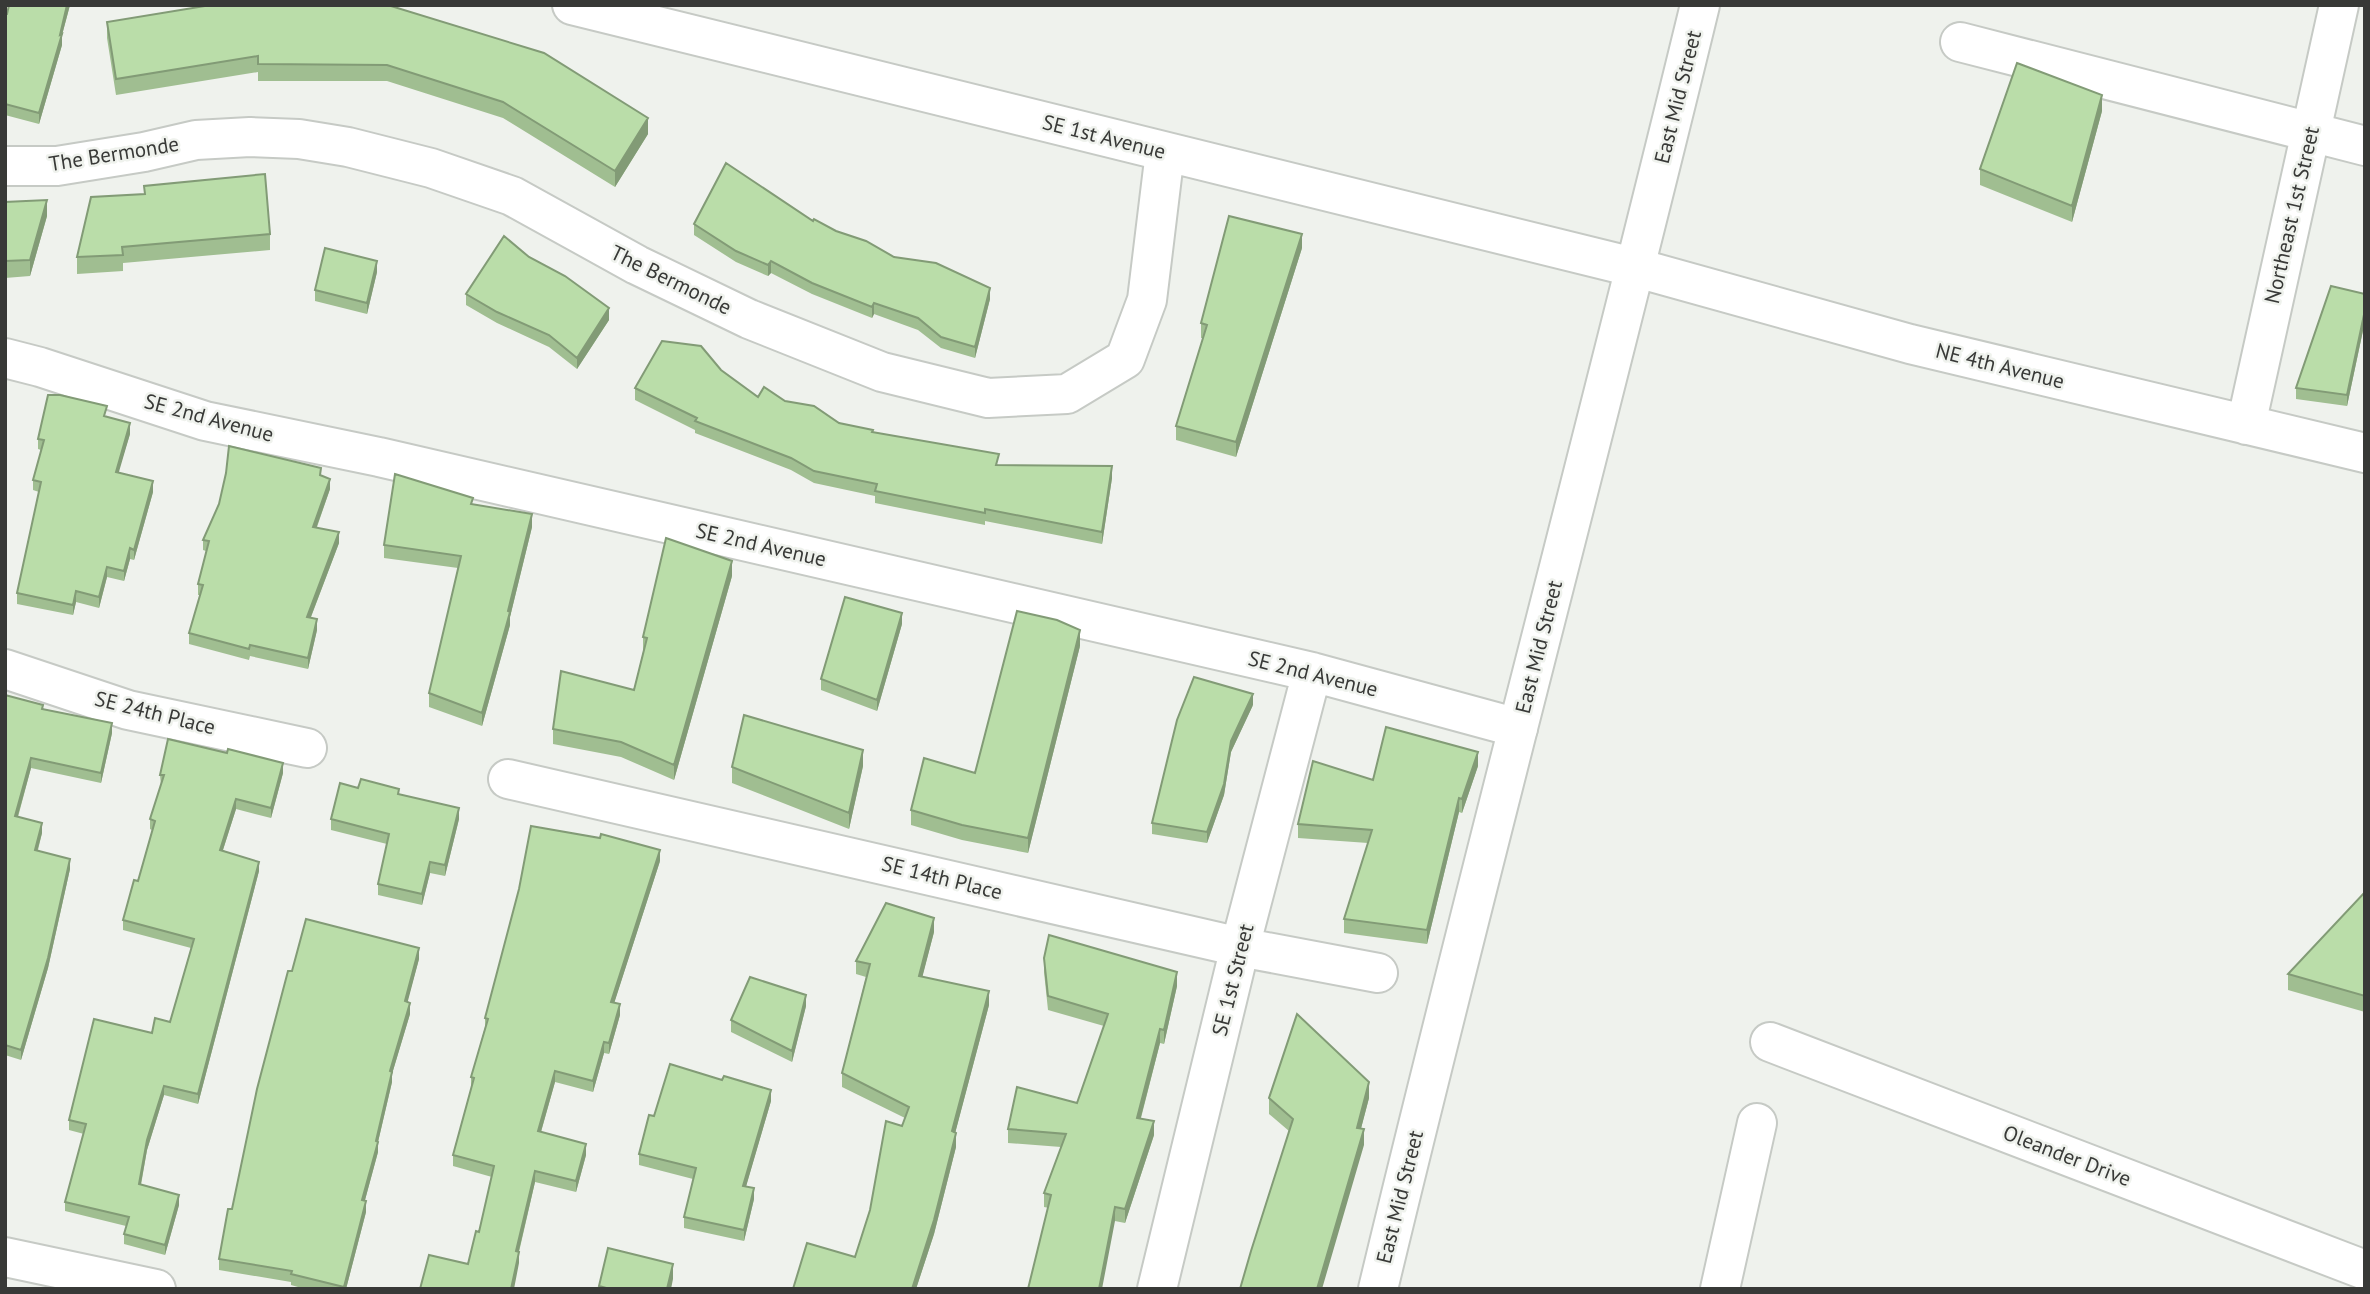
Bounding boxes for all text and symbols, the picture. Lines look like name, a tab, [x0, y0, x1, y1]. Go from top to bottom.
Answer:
street label: East Mid Street	[1648, 28, 1707, 166]
street label: SE 1st Avenue	[1040, 108, 1168, 165]
street label: Northeast 1st Street	[2258, 124, 2325, 306]
street label: The Bermonde	[47, 130, 181, 177]
street label: The Bermonde	[606, 239, 736, 320]
street label: NE 4th Avenue	[1933, 337, 2067, 395]
street label: SE 2nd Avenue	[142, 387, 277, 448]
street label: SE 2nd Avenue	[693, 516, 829, 573]
street label: East Mid Street	[1509, 578, 1568, 716]
street label: SE 2nd Avenue	[1245, 644, 1381, 703]
street label: SE 24th Place	[92, 685, 218, 740]
street label: SE 14th Place	[879, 850, 1005, 905]
street label: SE 1st Street	[1206, 921, 1259, 1039]
street label: Oleander Drive	[1999, 1119, 2135, 1192]
street label: East Mid Street	[1370, 1128, 1429, 1266]

